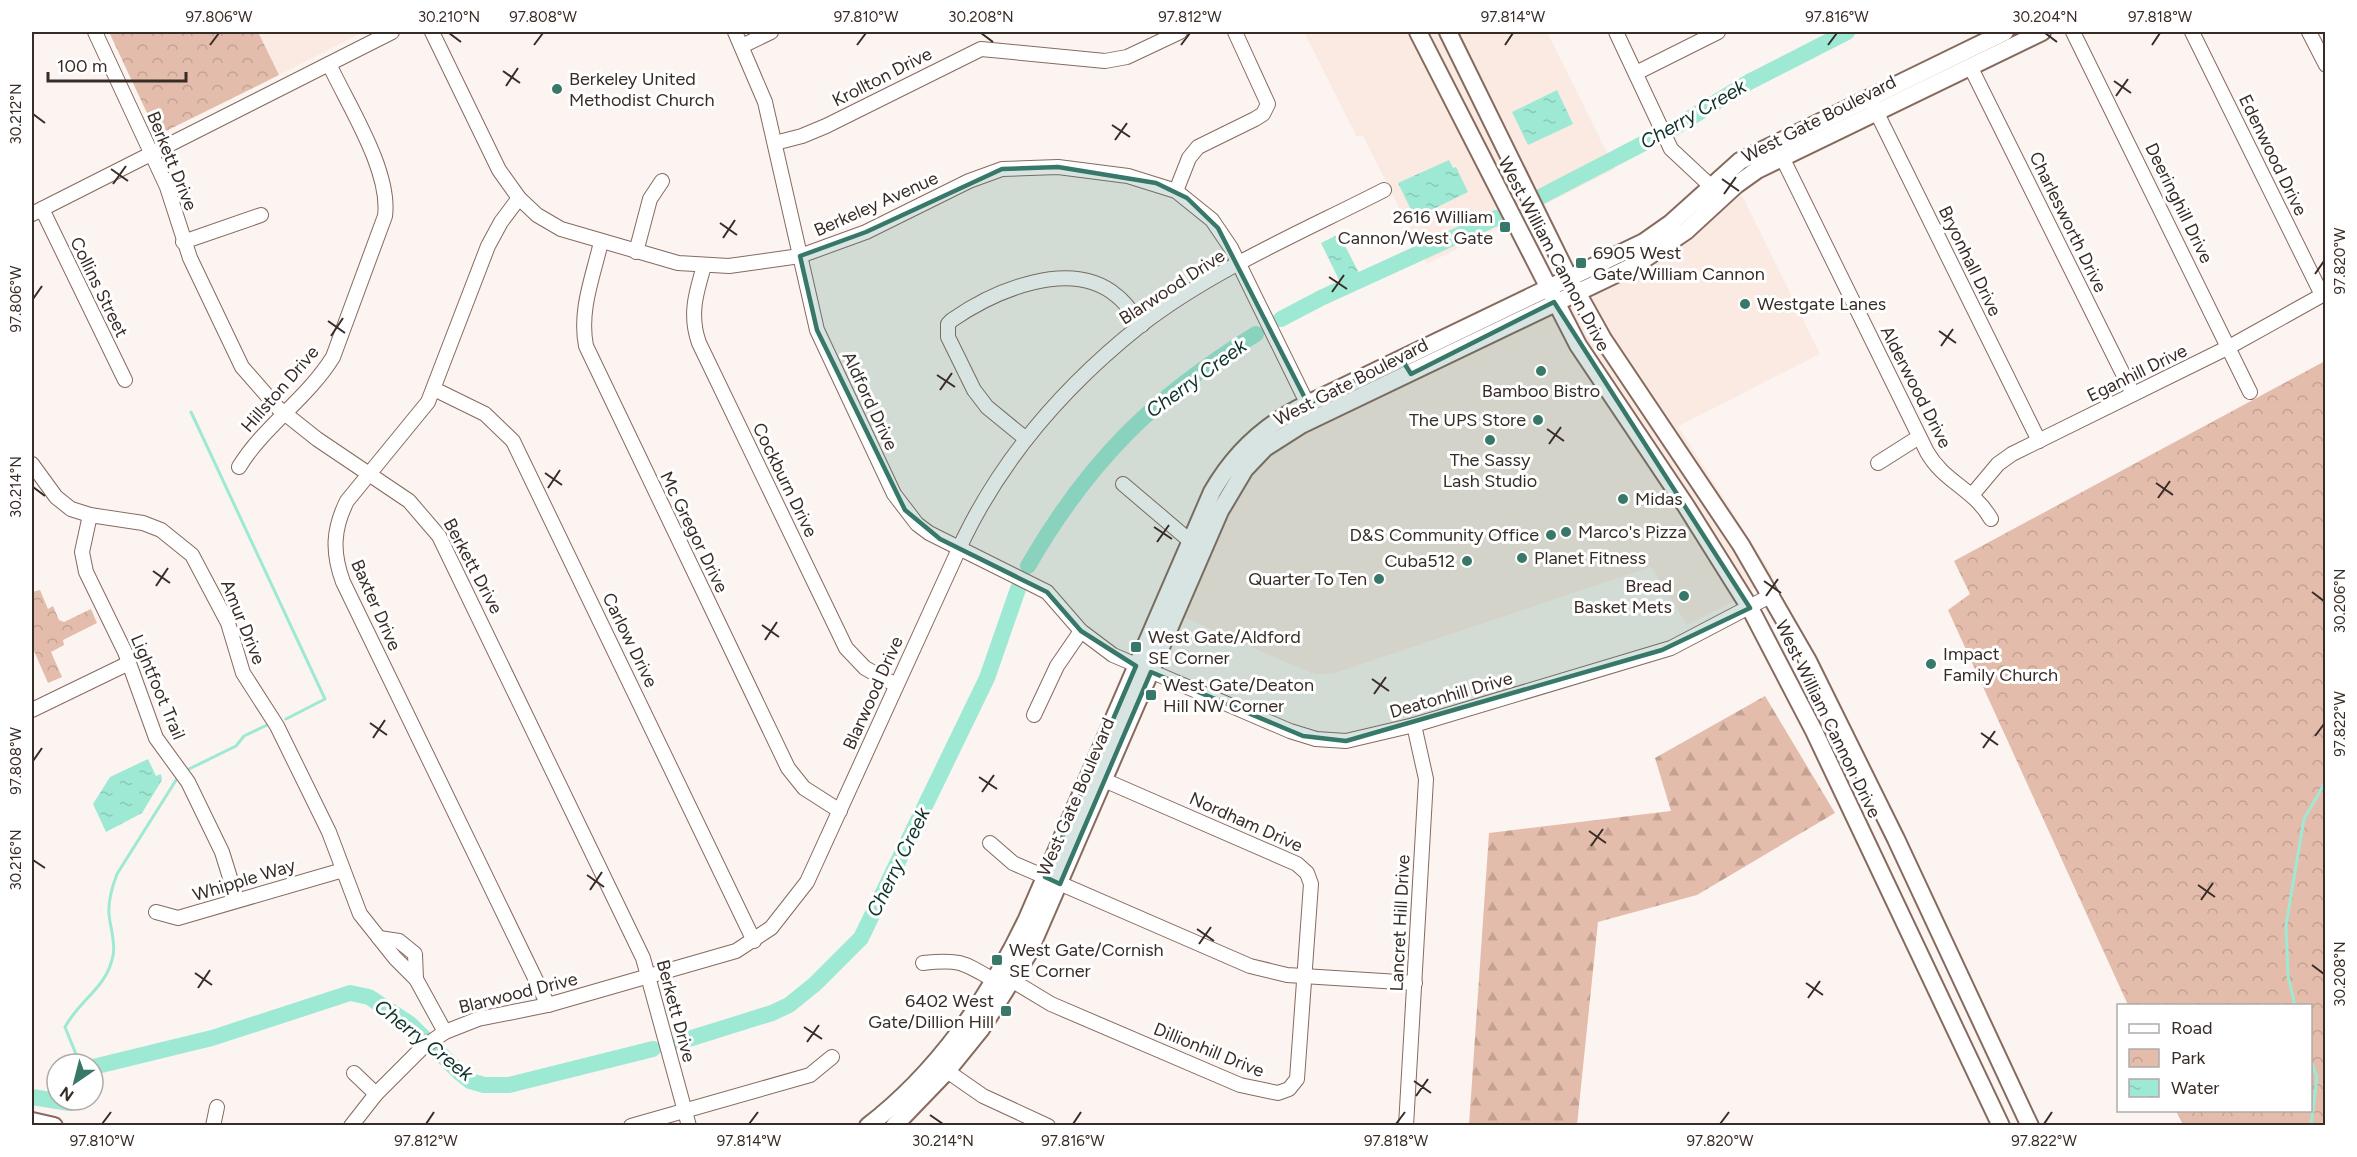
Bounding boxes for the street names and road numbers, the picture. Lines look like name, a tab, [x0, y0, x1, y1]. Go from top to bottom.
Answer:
street label: Krollton Drive	[829, 42, 936, 111]
street label: West Gate Boulevard	[1738, 71, 1900, 167]
street label: Edenwood Drive	[2234, 91, 2312, 219]
street label: Berkett Drive	[142, 108, 202, 214]
street label: Deeringhill Drive	[2140, 139, 2218, 267]
street label: Charlesworth Drive	[2024, 148, 2112, 296]
street label: West William Cannon Drive	[1493, 153, 1615, 355]
street label: Berkeley Avenue	[810, 167, 942, 241]
street label: Bryonhall Drive	[1934, 202, 2006, 320]
street label: Collins Street	[65, 233, 133, 341]
street label: Blarwood Drive	[1115, 245, 1229, 329]
street label: Alderwood Drive	[1876, 322, 1956, 452]
street label: West Gate Boulevard	[1270, 334, 1432, 430]
street label: Eganhill Drive	[2083, 339, 2191, 407]
street label: Hillston Drive	[236, 341, 324, 437]
street label: Aldford Drive	[838, 348, 903, 454]
street label: Cockburn Drive	[748, 419, 822, 541]
street label: Mc Gregor Drive	[655, 468, 733, 596]
street label: Berkett Drive	[439, 515, 507, 618]
street label: Baxter Drive	[346, 556, 406, 654]
street label: Amur Drive	[216, 576, 270, 668]
street label: Carlow Drive	[598, 589, 662, 691]
street label: West William Cannon Drive	[1770, 617, 1886, 822]
street label: Lightfoot Trail	[126, 631, 190, 743]
street label: Blarwood Drive	[838, 633, 908, 753]
street label: Deatonhill Drive	[1387, 667, 1515, 723]
street label: West Gate Boulevard	[1033, 715, 1119, 879]
street label: Nordham Drive	[1186, 787, 1306, 857]
street label: Whipple Way	[190, 854, 298, 906]
street label: Lancret Hill Drive	[1385, 854, 1415, 992]
street label: Berkett Drive	[652, 957, 700, 1065]
street label: Blarwood Drive	[456, 968, 580, 1018]
street label: Dillionhill Drive	[1150, 1018, 1268, 1082]

